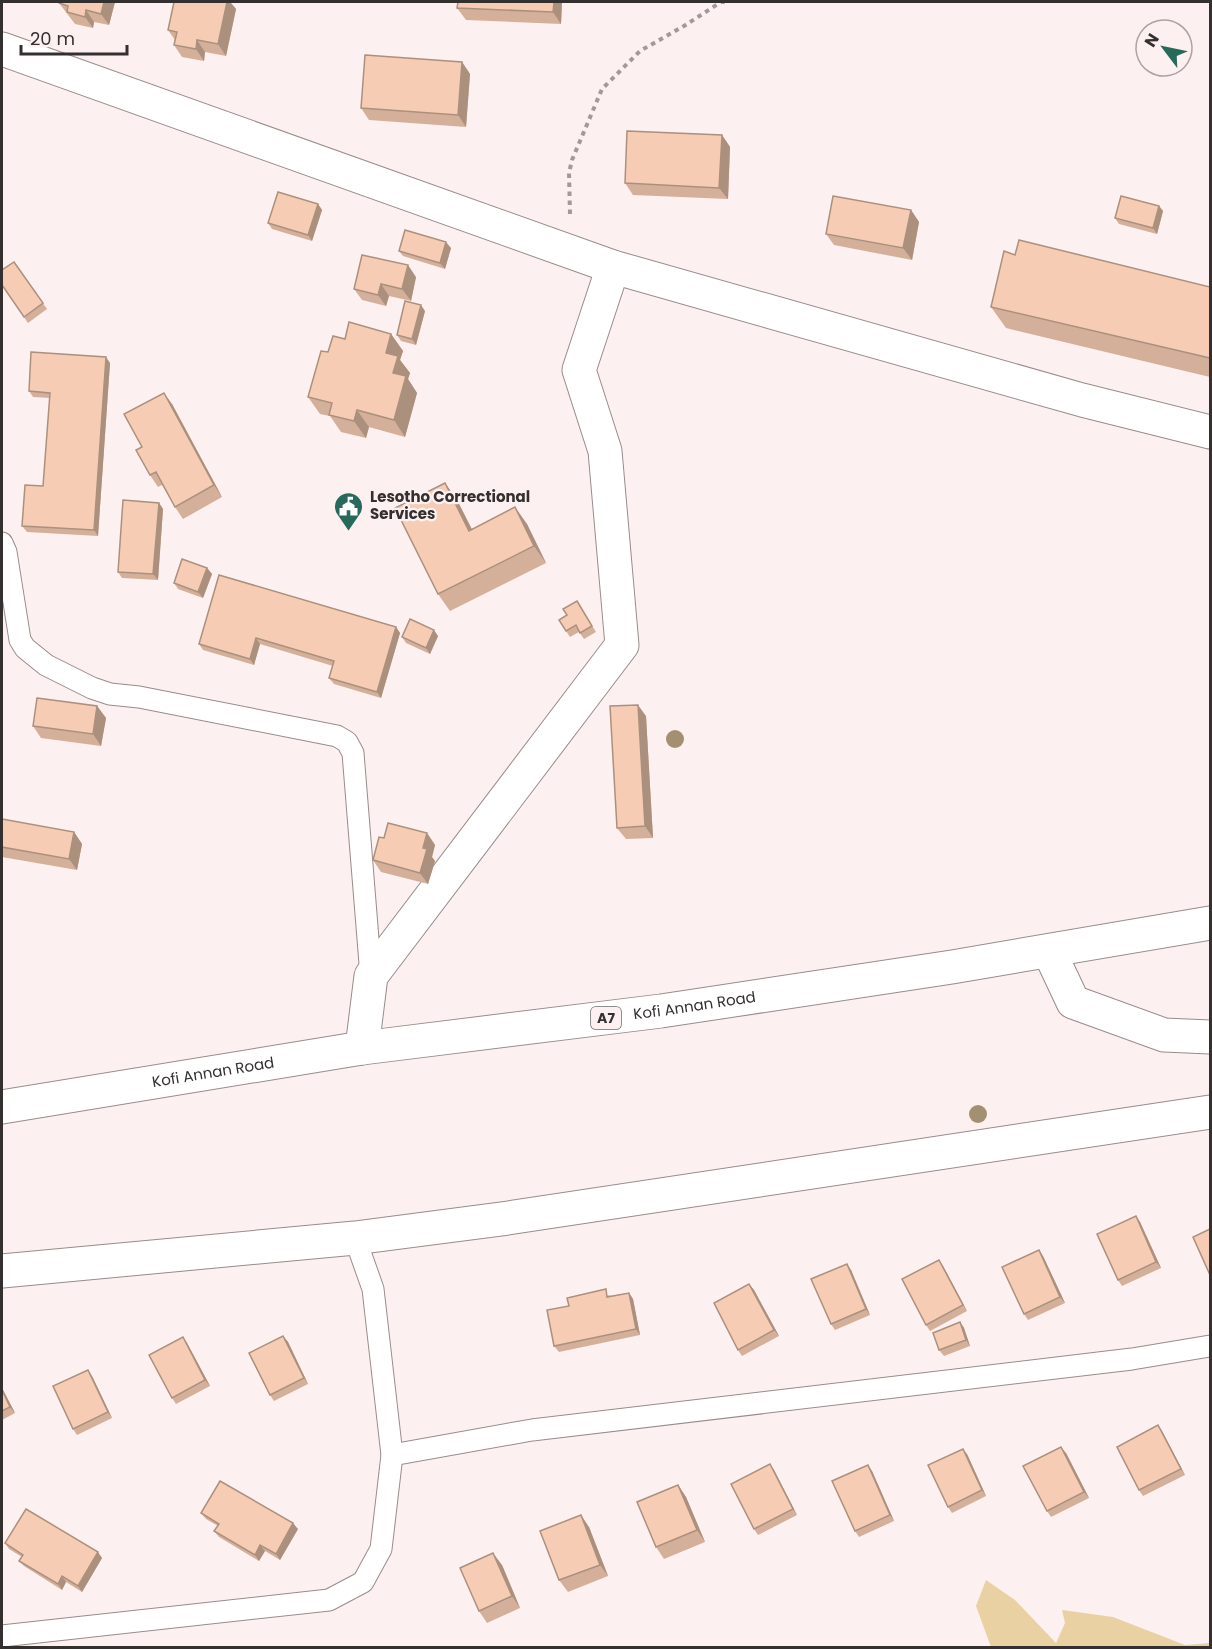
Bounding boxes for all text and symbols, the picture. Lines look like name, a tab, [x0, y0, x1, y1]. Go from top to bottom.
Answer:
scale bar	[21, 18, 128, 56]
north arrow	[1134, 18, 1194, 78]
text: 20 m	[30, 26, 75, 51]
text: N	[1139, 29, 1165, 52]
place label: Lesotho Correctional Services	[370, 486, 530, 524]
public building icon: Lesotho Correctional Services	[333, 490, 365, 532]
street label: Kofi Annan Road	[632, 986, 757, 1024]
road number: A7	[591, 1007, 621, 1029]
street label: Kofi Annan Road	[151, 1052, 276, 1092]

